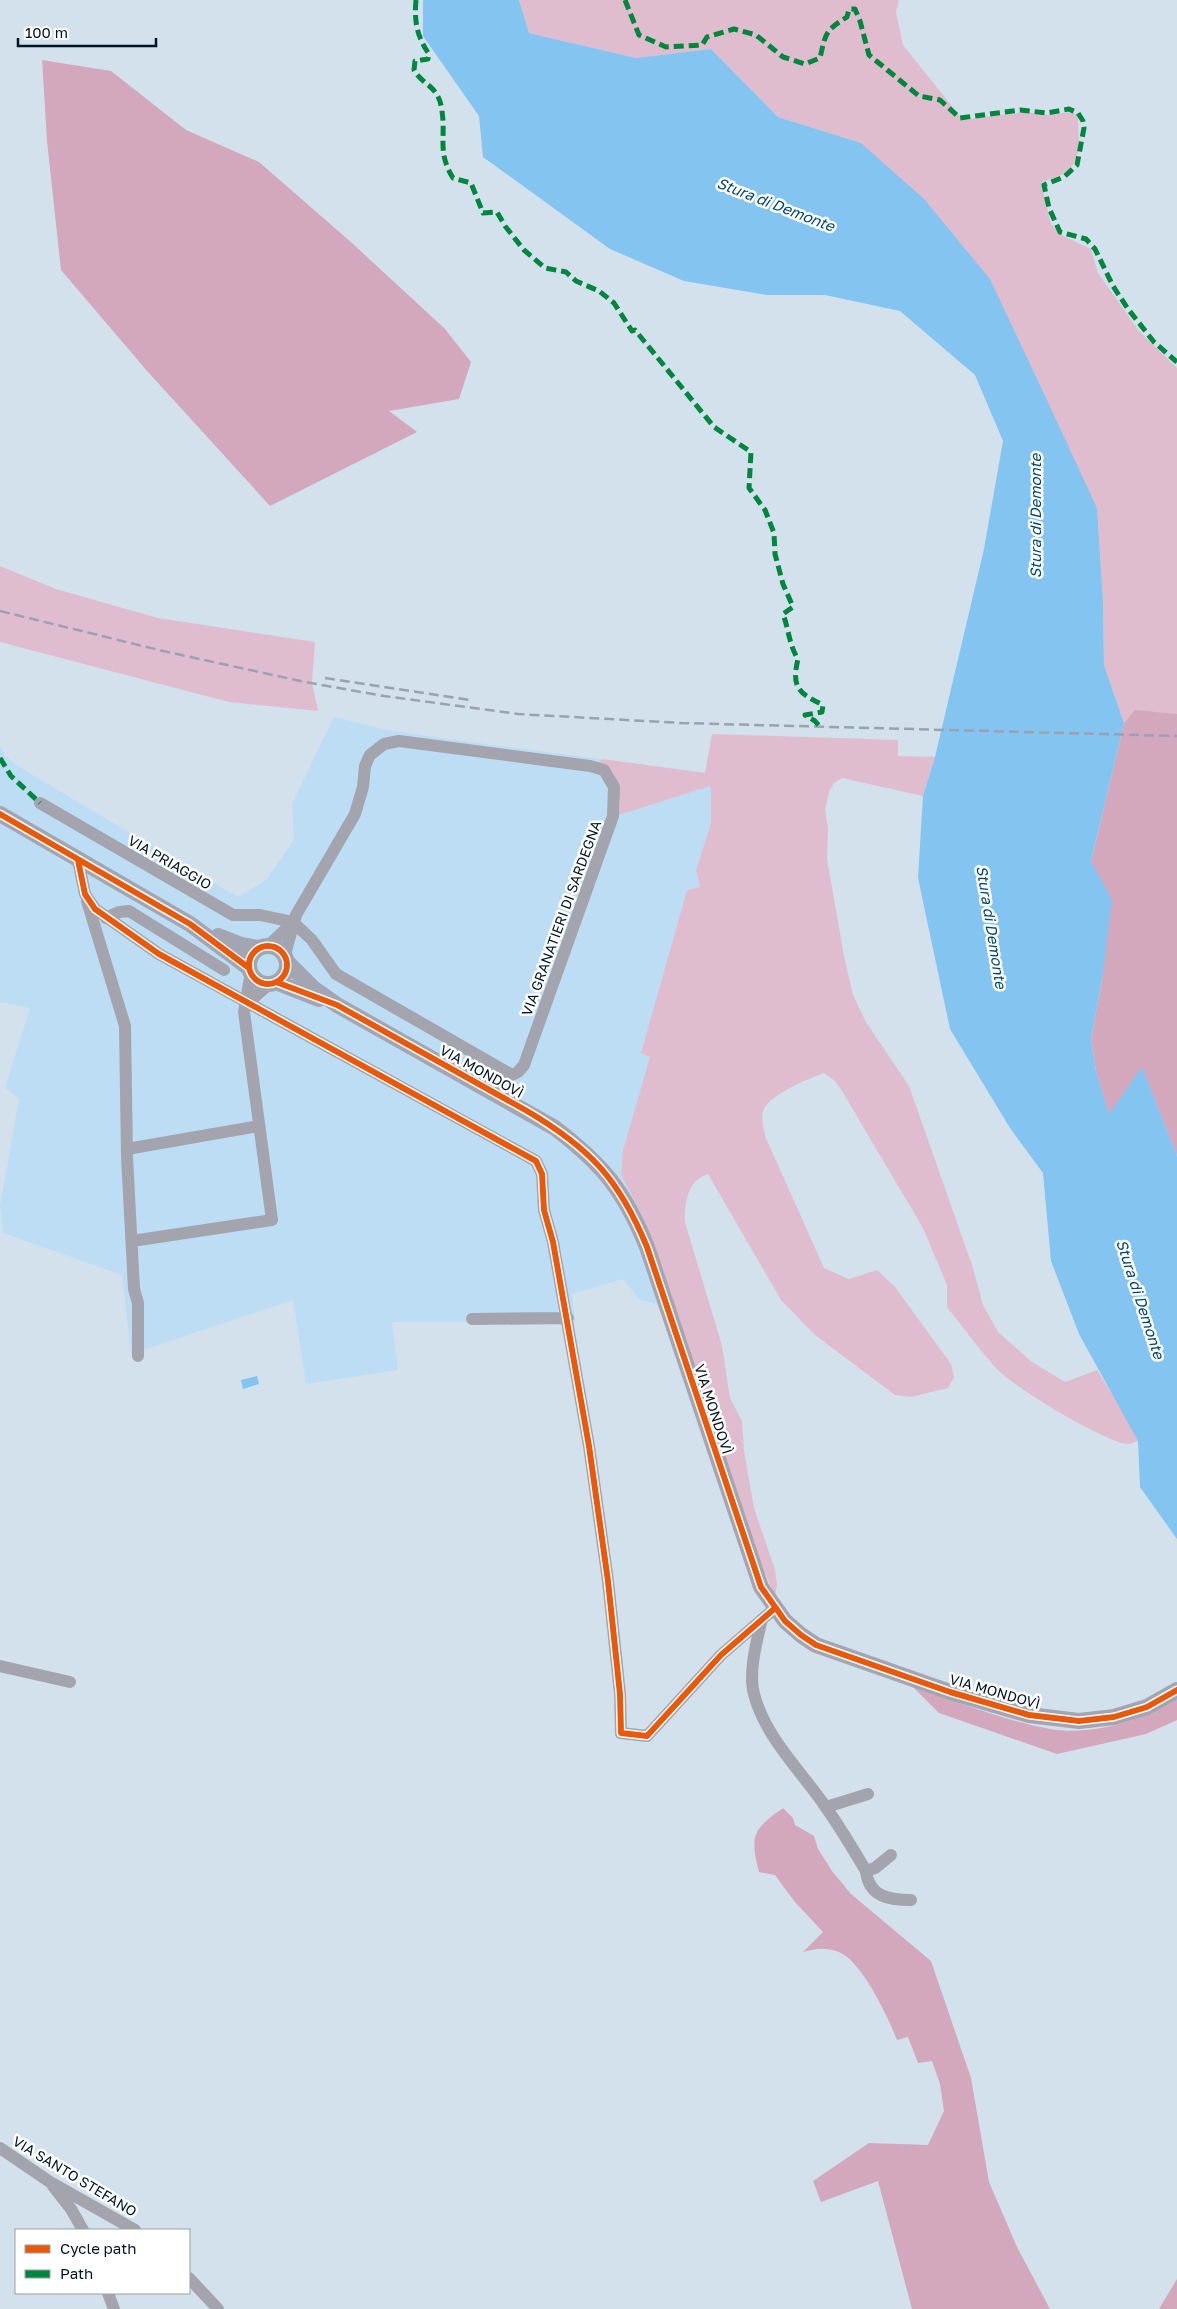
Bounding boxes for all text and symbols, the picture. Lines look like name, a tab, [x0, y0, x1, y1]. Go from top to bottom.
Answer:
scale bar	[18, 15, 155, 47]
text: 100 m	[25, 23, 68, 41]
water label: Stura di Demonte	[715, 173, 839, 235]
water label: Stura di Demonte	[1026, 452, 1044, 578]
street label: VIA GRANATIERI DI SARDEGNA	[518, 817, 605, 1018]
street label: VIA PRIAGGIO	[125, 831, 215, 893]
water label: Stura di Demonte	[973, 864, 1011, 991]
street label: VIA MONDOVÌ	[437, 1041, 527, 1101]
water label: Stura di Demonte	[1113, 1237, 1169, 1362]
street label: VIA MONDOVÌ	[691, 1362, 737, 1456]
street label: VIA MONDOVÌ	[948, 1670, 1042, 1712]
street label: VIA SANTO STEFANO	[10, 2132, 140, 2220]
legend	[15, 2229, 190, 2294]
text: Cycle path	[60, 2239, 136, 2257]
text: Path	[60, 2264, 93, 2282]

